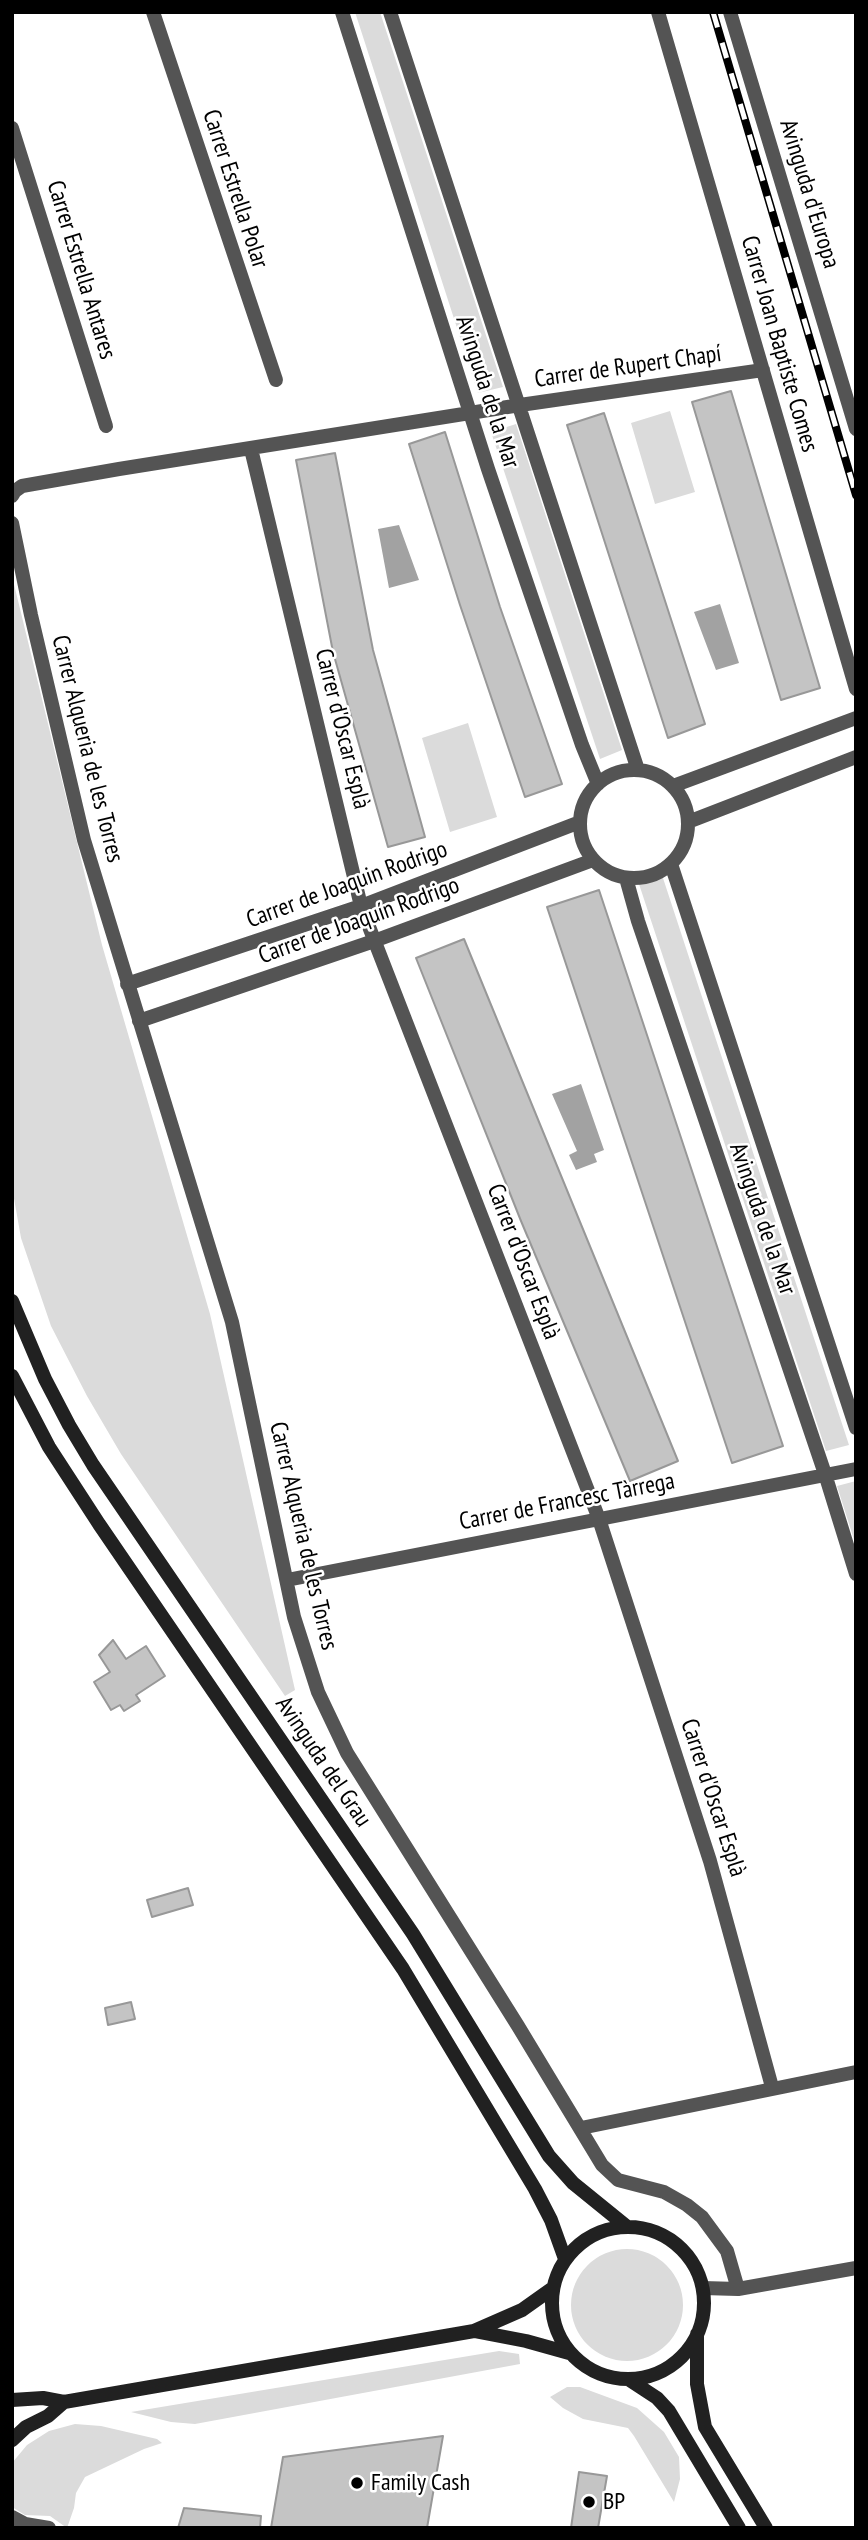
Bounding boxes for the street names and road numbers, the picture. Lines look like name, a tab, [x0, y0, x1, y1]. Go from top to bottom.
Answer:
street label: Carrer Estrella Polar	[196, 106, 274, 272]
street label: Avinguda d'Europa	[773, 116, 845, 272]
street label: Carrer Estrella Antares	[40, 177, 122, 363]
street label: Carrer Joan Baptiste Comes	[734, 233, 824, 455]
street label: Avinguda de la Mar	[449, 312, 525, 472]
street label: Carrer de Rupert Chapí	[533, 340, 723, 394]
street label: Carrer Alqueria de les Torres	[45, 632, 129, 866]
street label: Carrer d'Oscar Esplà	[308, 646, 376, 812]
street label: Carrer de Joaquin Rodrigo	[243, 835, 451, 935]
street label: Carrer de Joaquín Rodrigo	[255, 871, 463, 971]
street label: Avinguda de la Mar	[723, 1139, 801, 1299]
street label: Carrer d'Oscar Esplà	[480, 1180, 566, 1344]
street label: Carrer Alqueria de les Torres	[263, 1419, 343, 1653]
street label: Carrer de Francesc Tàrrega	[457, 1467, 677, 1537]
street label: Avinguda del Grau	[269, 1691, 377, 1833]
street label: Carrer d'Oscar Esplà	[674, 1716, 752, 1880]

